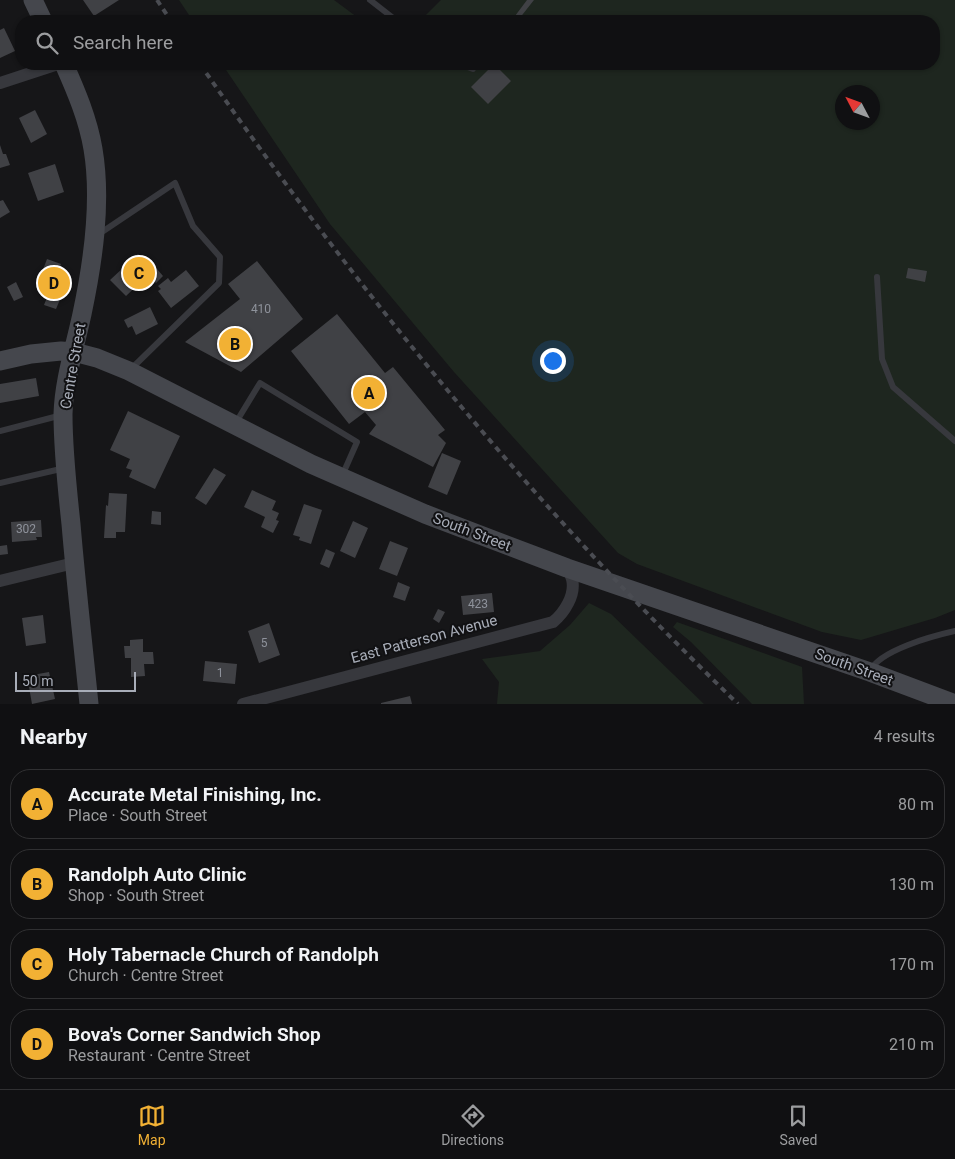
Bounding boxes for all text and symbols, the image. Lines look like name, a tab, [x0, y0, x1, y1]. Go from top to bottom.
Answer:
search box	[15, 15, 940, 70]
icon: search	[33, 29, 61, 57]
text: Search here	[73, 31, 173, 54]
north arrow	[835, 85, 880, 130]
pin: C	[123, 254, 155, 292]
pin: D	[38, 264, 70, 302]
house number: 410	[251, 302, 271, 316]
street label: Centre Street	[57, 321, 89, 410]
pin: B	[219, 325, 251, 363]
your location	[540, 348, 566, 374]
pin: A	[353, 374, 385, 412]
street label: South Street	[430, 509, 514, 555]
house number: 302	[16, 522, 36, 536]
house number: 423	[468, 597, 488, 611]
street label: East Patterson Avenue	[349, 611, 499, 667]
house number: 5	[261, 636, 268, 650]
street label: South Street	[812, 644, 896, 690]
house number: 1	[217, 666, 223, 680]
scale bar	[15, 669, 136, 692]
text: 50 m	[22, 673, 54, 689]
text: Nearby	[20, 725, 87, 749]
text: 4 results	[874, 727, 935, 746]
text: Accurate Metal Finishing, Inc.	[68, 783, 322, 806]
text: A	[32, 795, 42, 814]
text: 80 m	[898, 795, 934, 814]
text: Place · South Street	[68, 806, 207, 825]
text: Randolph Auto Clinic	[68, 863, 247, 886]
text: B	[32, 875, 42, 894]
text: 130 m	[889, 875, 934, 894]
text: Shop · South Street	[68, 886, 204, 905]
text: Holy Tabernacle Church of Randolph	[68, 943, 379, 966]
text: C	[32, 955, 42, 974]
text: 170 m	[889, 955, 934, 974]
text: Church · Centre Street	[68, 966, 224, 985]
text: Bova's Corner Sandwich Shop	[68, 1023, 321, 1046]
text: D	[32, 1035, 42, 1054]
text: 210 m	[889, 1035, 934, 1054]
text: Restaurant · Centre Street	[68, 1046, 250, 1065]
tab: Map	[138, 1102, 166, 1148]
tab: Directions	[441, 1102, 504, 1148]
tab: Saved	[779, 1102, 817, 1148]

